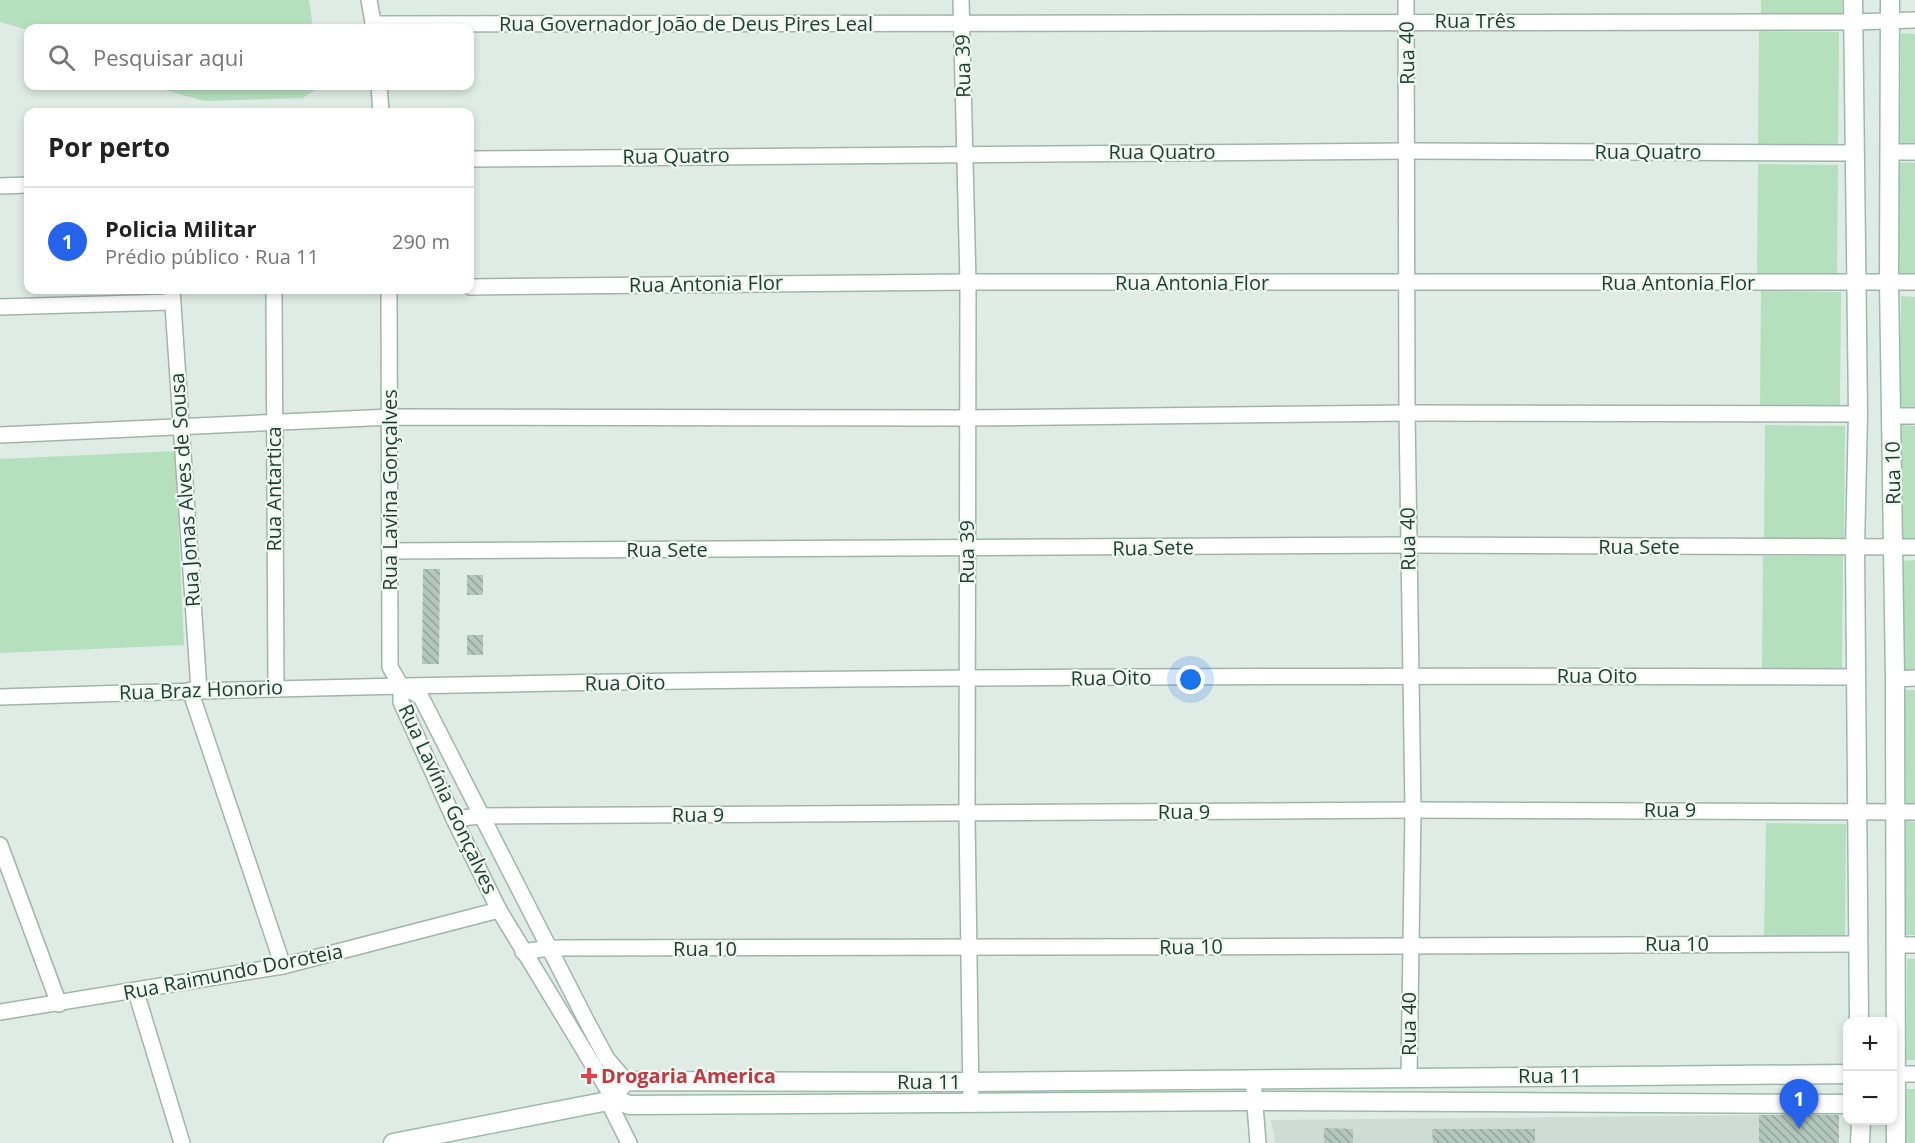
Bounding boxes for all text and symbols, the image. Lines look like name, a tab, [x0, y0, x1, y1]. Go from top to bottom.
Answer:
street label: Rua Três	[1435, 7, 1515, 34]
street label: Rua Governador João de Deus Pires Leal	[499, 10, 873, 37]
street label: Rua 40	[1392, 21, 1421, 85]
search box	[24, 24, 474, 90]
street label: Rua 39	[948, 34, 977, 98]
icon: search	[45, 41, 78, 74]
text: Pesquisar aqui	[93, 42, 244, 72]
text: Por perto	[48, 129, 170, 165]
street label: Rua Quatro	[1108, 138, 1216, 165]
street label: Rua Quatro	[1594, 138, 1702, 165]
street label: Rua Quatro	[622, 141, 730, 170]
text: Policia Militar	[105, 213, 257, 243]
text: 1	[62, 228, 73, 255]
text: 290 m	[392, 228, 450, 255]
text: Prédio público · Rua 11	[105, 243, 319, 270]
street label: Rua Antonia Flor	[629, 269, 783, 298]
street label: Rua Antonia Flor	[1115, 269, 1269, 296]
street label: Rua Antonia Flor	[1601, 269, 1755, 296]
street label: Rua Jonas Alves de Sousa	[163, 372, 206, 608]
street label: Rua Lavina Gonçalves	[376, 389, 403, 591]
street label: Rua Antartica	[260, 426, 287, 552]
street label: Rua 10	[1878, 441, 1907, 505]
street label: Rua 40	[1393, 507, 1422, 571]
street label: Rua 39	[953, 520, 980, 584]
street label: Rua Sete	[1112, 533, 1194, 562]
street label: Rua Sete	[1598, 533, 1680, 560]
street label: Rua Sete	[626, 536, 708, 563]
street label: Rua Oito	[1557, 662, 1637, 689]
street label: Rua Oito	[1070, 663, 1152, 692]
your location	[1176, 665, 1205, 694]
street label: Rua Oito	[584, 668, 666, 697]
street label: Rua Braz Honorio	[119, 673, 283, 706]
street label: Rua Lavínia Gonçalves	[393, 700, 504, 898]
street label: Rua 9	[1644, 796, 1696, 823]
street label: Rua 9	[1158, 798, 1210, 825]
street label: Rua 9	[672, 801, 724, 828]
street label: Rua 10	[1645, 930, 1709, 957]
street label: Rua 10	[1159, 932, 1223, 961]
street label: Rua 10	[673, 935, 737, 962]
street label: Rua Raimundo Doroteia	[121, 937, 345, 1006]
street label: Rua 40	[1395, 992, 1422, 1056]
map controls	[1843, 1017, 1897, 1125]
button: +	[1843, 1017, 1897, 1071]
place label: Drogaria America	[601, 1062, 776, 1089]
street label: Rua 11	[1518, 1062, 1582, 1089]
street label: Rua 11	[897, 1068, 961, 1095]
marker: Drogaria America	[582, 1069, 596, 1083]
button: −	[1843, 1071, 1897, 1125]
pin: 1	[1780, 1080, 1818, 1129]

